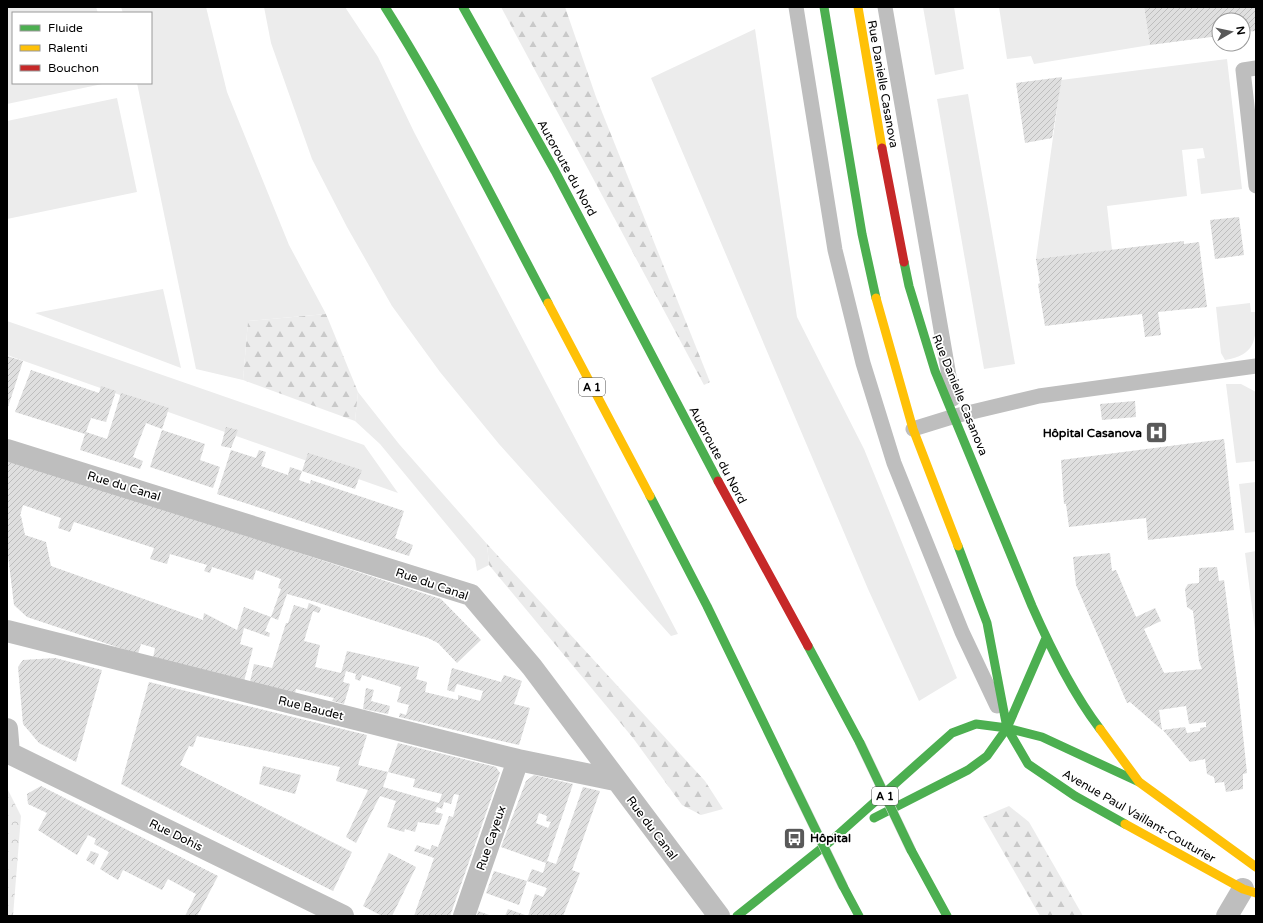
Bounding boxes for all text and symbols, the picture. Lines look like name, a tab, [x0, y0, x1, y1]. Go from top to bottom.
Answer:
legend	[12, 12, 152, 84]
north arrow	[1211, 12, 1251, 52]
street label: Rue Danielle Casanova	[865, 19, 901, 149]
text: Fluide	[48, 21, 83, 35]
text: N	[1233, 25, 1247, 36]
text: Ralenti	[48, 41, 88, 55]
text: Bouchon	[48, 61, 99, 75]
street label: Autoroute du Nord	[535, 117, 599, 219]
street label: Rue Danielle Casanova	[929, 332, 991, 458]
road number: A 1	[579, 378, 605, 396]
street label: Autoroute du Nord	[686, 404, 750, 506]
hospital icon: Hôpital Casanova	[1144, 420, 1170, 446]
place label: Hôpital Casanova	[1043, 426, 1142, 441]
street label: Rue du Canal	[86, 468, 162, 504]
street label: Rue du Canal	[394, 565, 470, 603]
street label: Rue Baudet	[277, 693, 346, 723]
street label: Avenue Paul Vaillant-Couturier	[1060, 766, 1218, 866]
road number: A 1	[872, 787, 898, 805]
street label: Rue du Canal	[624, 793, 680, 863]
street label: Rue Cayeux	[473, 804, 509, 872]
street label: Rue Dohis	[147, 816, 205, 854]
bus stop icon: Hôpital	[782, 825, 808, 851]
place label: Hôpital	[810, 831, 851, 846]

